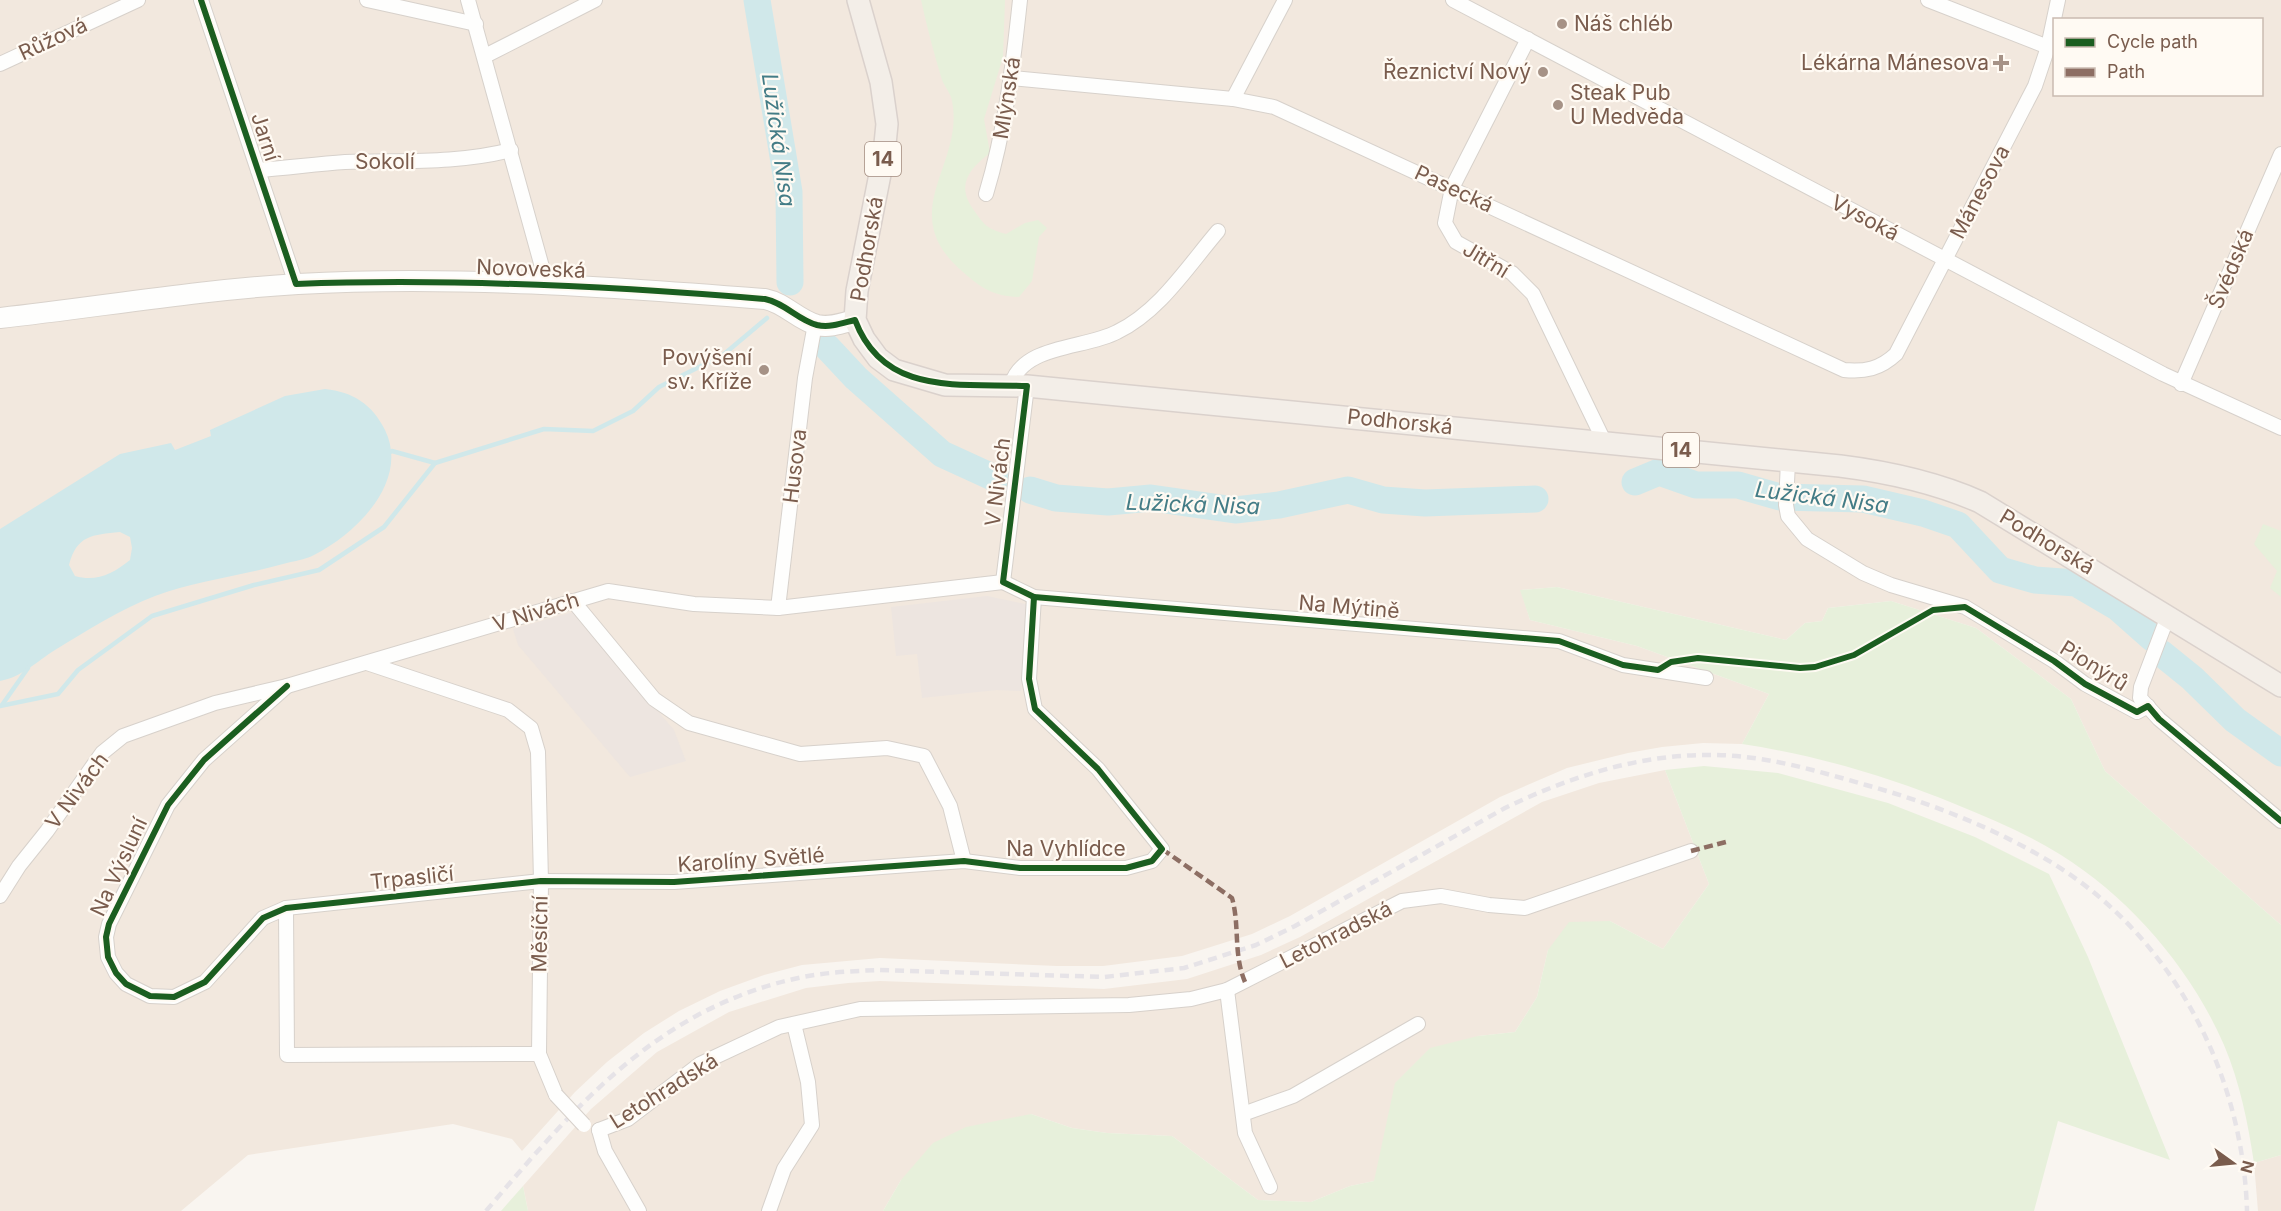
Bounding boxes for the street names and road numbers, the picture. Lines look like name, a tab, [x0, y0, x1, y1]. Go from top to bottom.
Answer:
street label: Růžová	[14, 12, 91, 65]
street label: Mlýnská	[988, 55, 1025, 141]
street label: Jarní	[246, 109, 285, 165]
street label: Mánesova	[1945, 141, 2015, 243]
road number: 14	[865, 142, 901, 176]
street label: Sokolí	[355, 149, 416, 174]
street label: Pasecká	[1411, 159, 1497, 218]
street label: Vysoká	[1827, 189, 1903, 246]
street label: Podhorská	[845, 195, 888, 303]
street label: Švédská	[2203, 225, 2259, 313]
street label: Jitřní	[1459, 236, 1515, 284]
street label: Novoveská	[476, 254, 586, 283]
street label: Podhorská	[1346, 404, 1454, 439]
street label: Husova	[778, 427, 811, 505]
road number: 14	[1663, 433, 1699, 467]
street label: V Nivách	[980, 436, 1015, 528]
street label: Podhorská	[1995, 504, 2099, 580]
street label: V Nivách	[490, 587, 582, 637]
street label: Na Mýtině	[1297, 590, 1401, 623]
street label: Pionýrů	[2056, 635, 2133, 696]
street label: V Nivách	[40, 748, 113, 834]
street label: Na Výsluní	[85, 813, 153, 920]
street label: Na Vyhlídce	[1006, 836, 1126, 861]
street label: Karolíny Světlé	[677, 842, 825, 877]
street label: Trpasličí	[369, 861, 456, 894]
street label: Měsíční	[526, 894, 553, 973]
street label: Letohradská	[1275, 896, 1396, 974]
street label: Letohradská	[605, 1047, 722, 1134]

